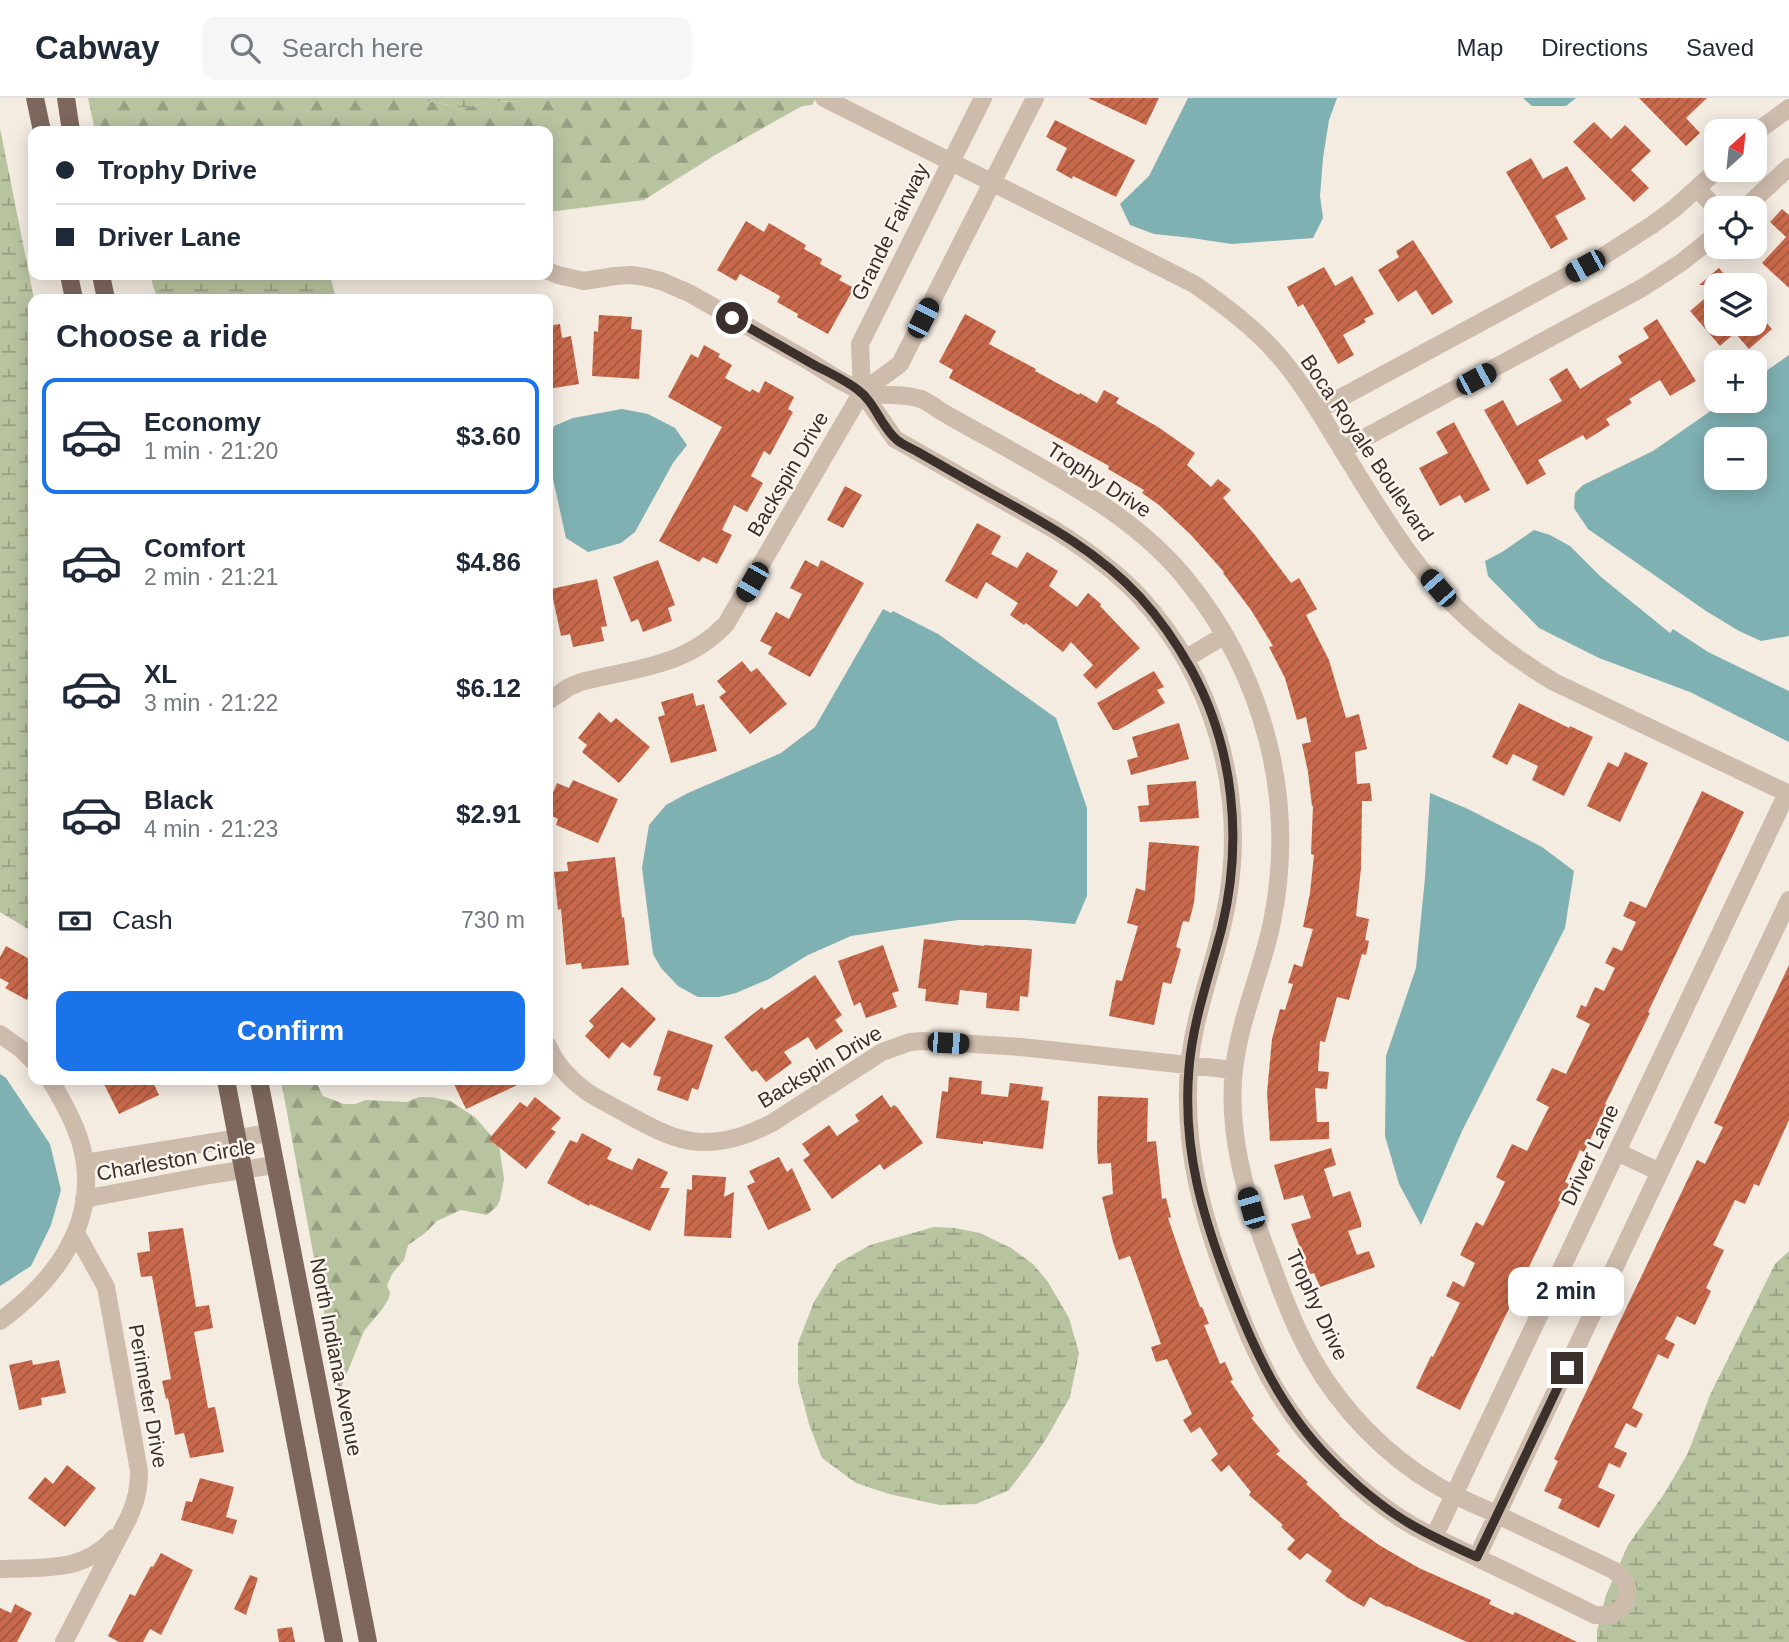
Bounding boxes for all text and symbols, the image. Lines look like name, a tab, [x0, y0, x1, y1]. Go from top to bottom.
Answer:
search box	[202, 17, 692, 80]
text: Cabway	[35, 29, 160, 66]
icon: search	[226, 29, 264, 67]
text: Search here	[282, 33, 423, 63]
text: Map	[1457, 34, 1503, 61]
text: Directions	[1541, 34, 1648, 61]
text: Saved	[1686, 34, 1754, 61]
north arrow	[1704, 119, 1768, 182]
map controls	[1704, 119, 1767, 490]
text: Trophy Drive	[98, 155, 257, 185]
street label: Grande Fairway	[846, 159, 933, 304]
button: locate	[1704, 196, 1767, 259]
text: Driver Lane	[98, 222, 241, 252]
car	[1562, 247, 1609, 285]
button: layers	[1704, 273, 1767, 336]
car	[905, 295, 942, 341]
route start	[716, 302, 748, 334]
text: Choose a ride	[56, 318, 268, 354]
street label: Boca Royale Boulevard	[1297, 350, 1438, 545]
button: +	[1704, 350, 1767, 413]
car	[1453, 360, 1500, 398]
icon: car	[60, 405, 123, 468]
text: Economy	[144, 407, 261, 437]
street label: Backspin Drive	[743, 407, 833, 540]
text: $3.60	[456, 421, 521, 451]
button: −	[1704, 427, 1767, 490]
street label: Trophy Drive	[1043, 437, 1156, 522]
text: 1 min · 21:20	[144, 438, 278, 464]
icon: car	[60, 531, 123, 594]
text: Comfort	[144, 533, 245, 563]
text: $4.86	[456, 547, 521, 577]
car	[733, 559, 772, 605]
text: 2 min · 21:21	[144, 564, 278, 590]
car	[1417, 565, 1460, 611]
icon: car	[60, 657, 123, 720]
text: XL	[144, 659, 177, 689]
text: $6.12	[456, 673, 521, 703]
text: 3 min · 21:22	[144, 690, 278, 716]
icon: car	[60, 783, 123, 846]
text: Black	[144, 785, 213, 815]
text: $2.91	[456, 799, 521, 829]
text: 4 min · 21:23	[144, 816, 278, 842]
icon: cash	[56, 902, 94, 940]
text: Cash	[112, 905, 173, 935]
text: 730 m	[461, 907, 525, 933]
button: Confirm	[56, 991, 525, 1071]
street label: Backspin Drive	[754, 1021, 886, 1112]
car	[927, 1031, 970, 1055]
street label: Driver Lane	[1556, 1101, 1623, 1209]
street label: Charleston Circle	[95, 1134, 257, 1185]
car	[1236, 1185, 1267, 1231]
street label: Trophy Drive	[1282, 1246, 1353, 1364]
street label: North Indiana Avenue	[306, 1256, 367, 1458]
callout: 2 min	[1509, 1266, 1625, 1316]
text: 2 min	[1536, 1278, 1596, 1304]
street label: Perimeter Drive	[125, 1322, 172, 1470]
route end	[1551, 1352, 1583, 1384]

